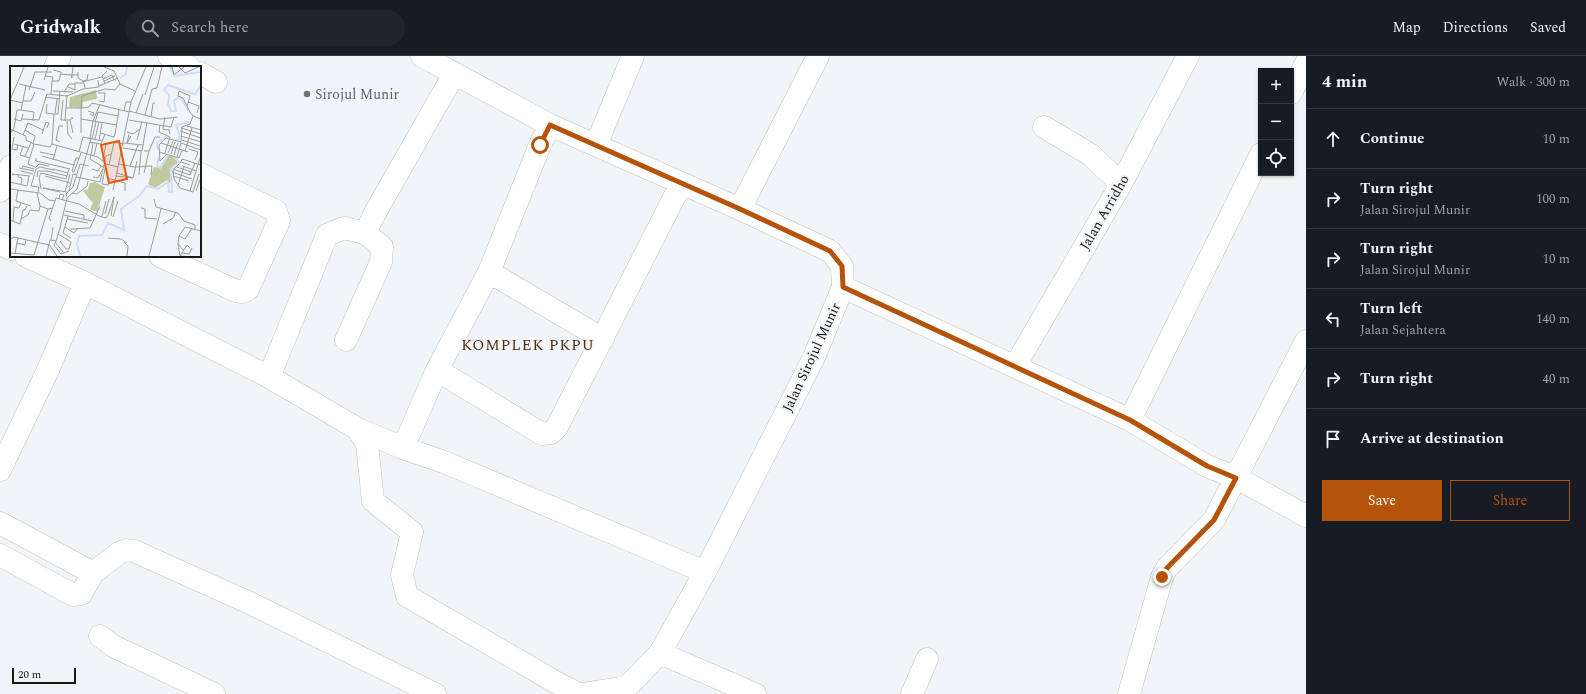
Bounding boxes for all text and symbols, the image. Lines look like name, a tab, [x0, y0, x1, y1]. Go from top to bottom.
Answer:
search box	[125, 10, 405, 46]
text: Gridwalk	[20, 13, 101, 42]
text: Search here	[171, 16, 249, 39]
icon: search	[139, 17, 161, 39]
text: Map	[1393, 17, 1421, 38]
text: Directions	[1443, 17, 1508, 38]
text: Saved	[1530, 17, 1566, 38]
inset map	[10, 66, 201, 257]
map controls	[1258, 68, 1294, 176]
button: +	[1258, 68, 1294, 104]
text: 4 min	[1322, 69, 1367, 95]
text: Walk · 300 m	[1496, 72, 1570, 92]
place label: Sirojul Munir	[315, 84, 400, 105]
marker: Sirojul Munir	[302, 89, 312, 99]
button: −	[1258, 104, 1294, 140]
text: Continue	[1360, 127, 1425, 150]
icon: ahead	[1322, 128, 1344, 150]
text: 10 m	[1543, 129, 1570, 149]
route start	[531, 136, 549, 154]
button: locate	[1258, 140, 1294, 176]
street label: Jalan Arridho	[1074, 171, 1135, 254]
text: Turn right	[1360, 177, 1433, 200]
icon: right	[1322, 188, 1344, 210]
text: 100 m	[1536, 189, 1570, 209]
text: Jalan Sirojul Munir	[1360, 200, 1470, 220]
text: Turn right	[1360, 237, 1433, 260]
icon: right	[1322, 248, 1344, 270]
text: 10 m	[1543, 249, 1570, 269]
text: Jalan Sirojul Munir	[1360, 260, 1470, 280]
text: Turn left	[1360, 297, 1422, 320]
street label: Jalan Sirojul Munir	[777, 299, 846, 415]
icon: left	[1322, 308, 1344, 330]
text: 140 m	[1536, 309, 1570, 329]
text: Jalan Sejahtera	[1360, 320, 1446, 340]
district label: KOMPLEK PKPU	[461, 334, 595, 357]
text: Turn right	[1360, 367, 1433, 390]
icon: right	[1322, 368, 1344, 390]
text: 40 m	[1543, 369, 1570, 389]
text: Arrive at destination	[1360, 427, 1504, 450]
icon: arrive	[1322, 428, 1344, 450]
button: Save	[1322, 480, 1442, 521]
button: Share	[1450, 480, 1570, 521]
route end	[1153, 568, 1171, 586]
scale bar	[12, 666, 76, 685]
text: 20 m	[18, 666, 41, 683]

